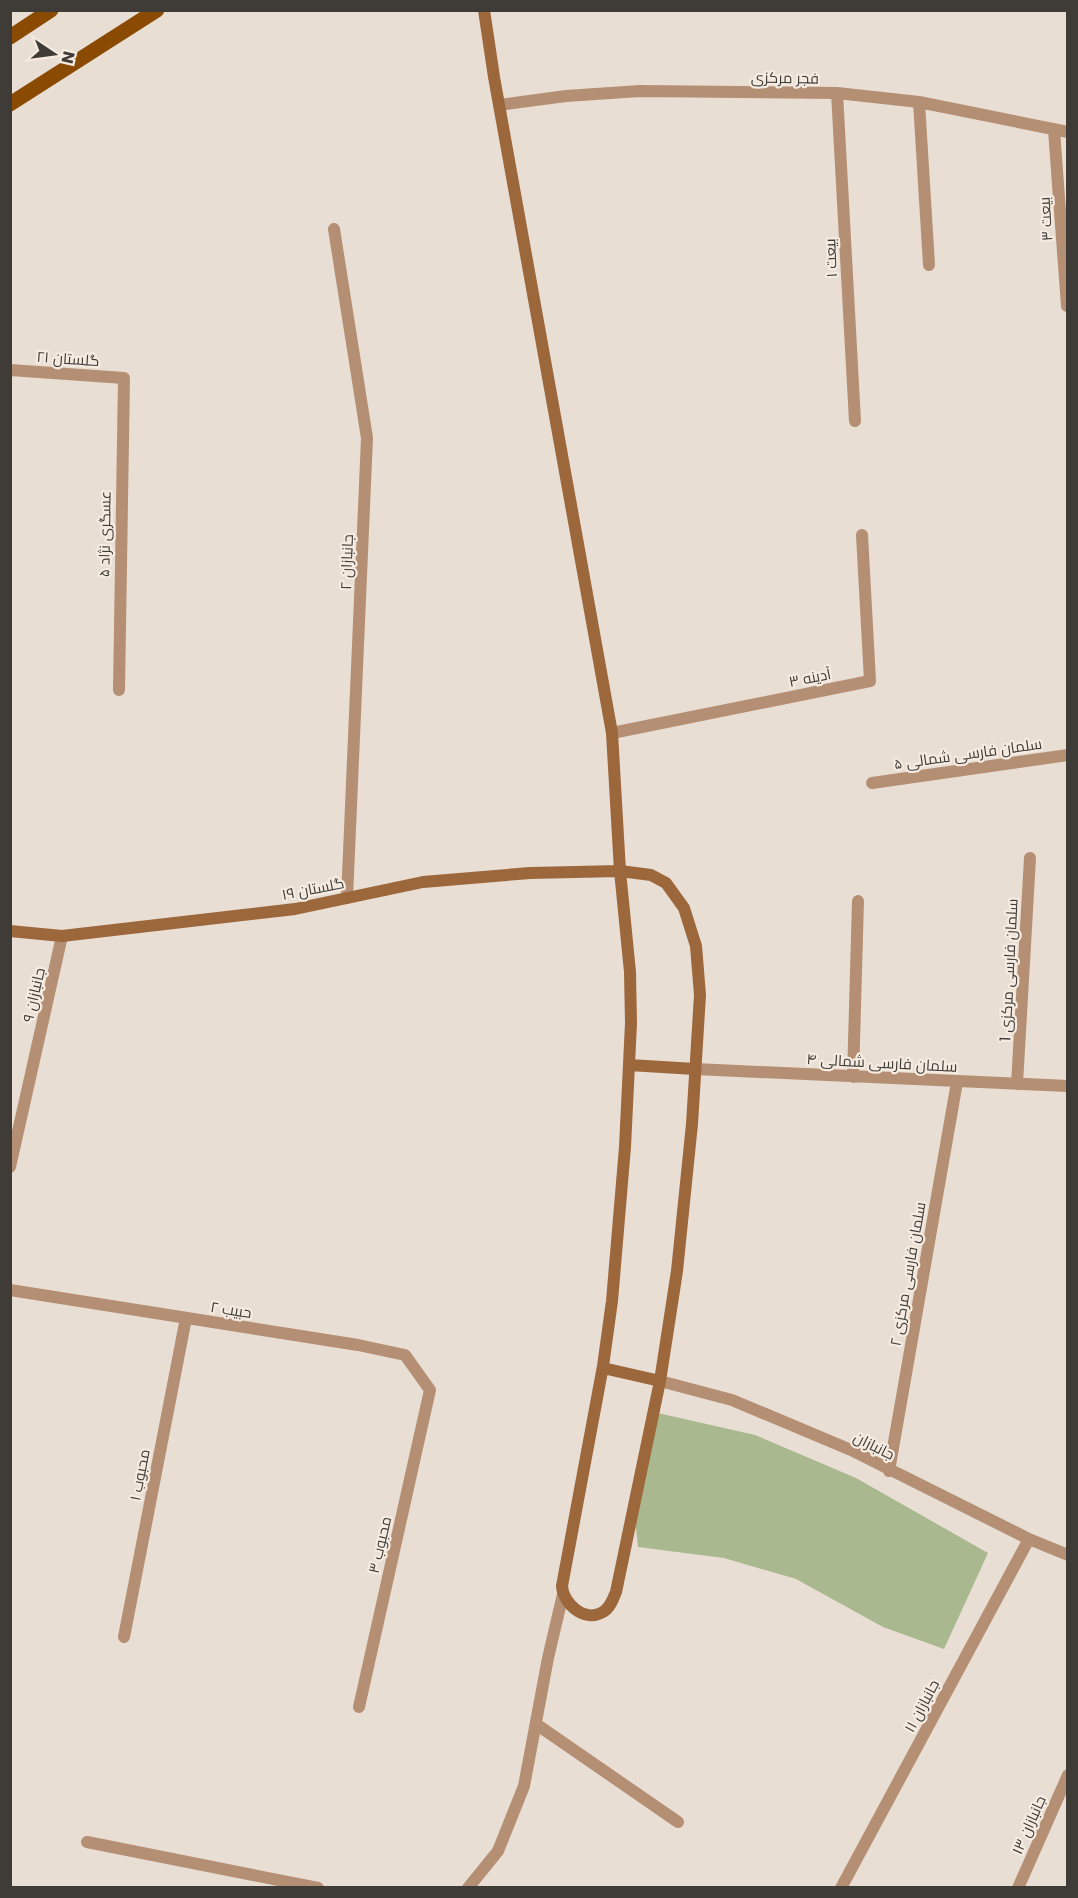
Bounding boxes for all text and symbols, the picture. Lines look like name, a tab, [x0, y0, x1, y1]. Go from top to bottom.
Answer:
north arrow	[24, 24, 84, 84]
text: N	[56, 49, 81, 66]
street label: فجر مرکزی	[751, 66, 819, 89]
street label: بیعت ۳	[1033, 196, 1058, 242]
street label: بیعت ۱	[819, 238, 842, 278]
street label: گلستان ۲۱	[36, 346, 100, 371]
street label: عسگری نژاد ۵	[93, 491, 116, 577]
street label: جانبازان ۲	[335, 534, 358, 590]
street label: آدینه ۳	[787, 663, 833, 692]
street label: سلمان فارسی شمالی ۵	[893, 733, 1043, 774]
street label: گلستان ۱۹	[280, 872, 346, 905]
street label: سلمان فارسی مرکزی 1	[994, 898, 1023, 1042]
street label: جانبازان ۹	[17, 966, 50, 1024]
street label: سلمان فارسی شمالی ۴	[806, 1048, 958, 1077]
street label: سلمان فارسی مرکزی ۲	[884, 1200, 931, 1348]
street label: حبیب ۲	[209, 1296, 253, 1323]
street label: جانبازان	[850, 1426, 898, 1465]
street label: محبوب ۱	[124, 1447, 155, 1503]
street label: محبوب ۳	[363, 1514, 396, 1575]
street label: جانبازان ۱۱	[899, 1676, 944, 1736]
street label: جانبازان ۱۳	[1006, 1792, 1051, 1858]

